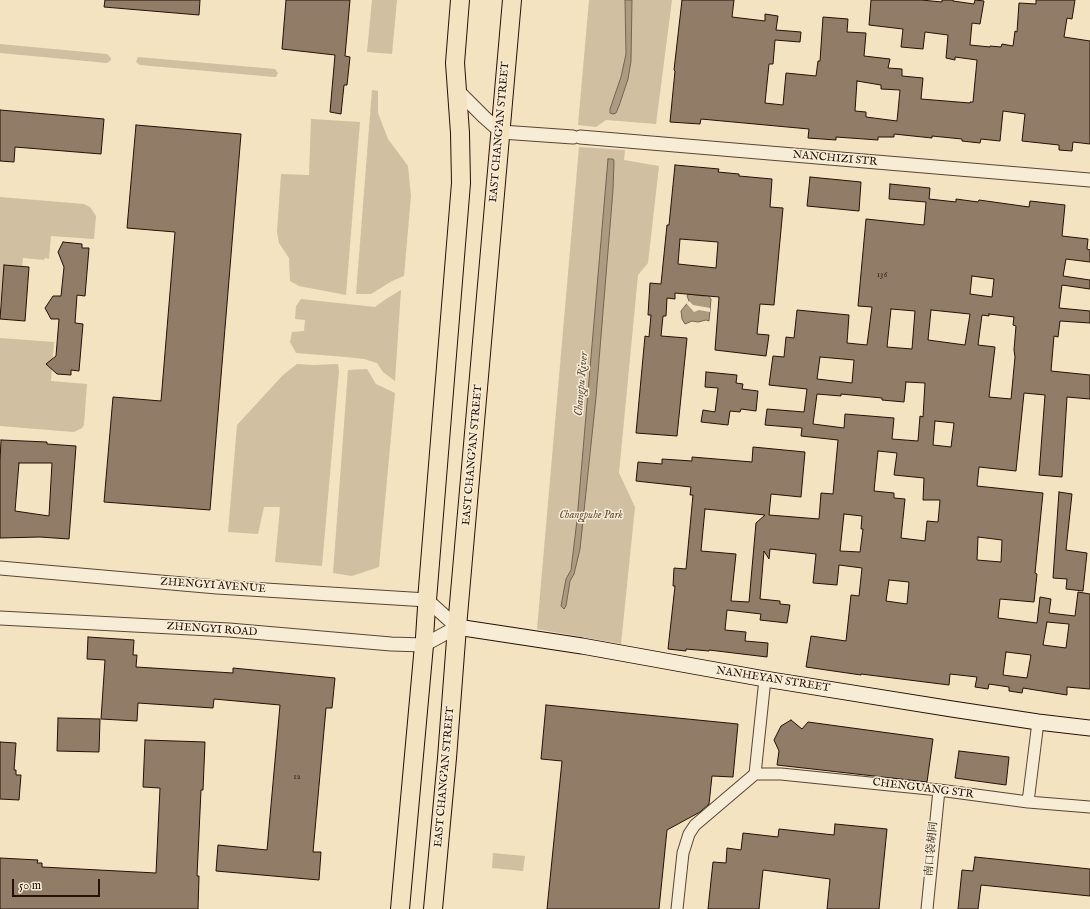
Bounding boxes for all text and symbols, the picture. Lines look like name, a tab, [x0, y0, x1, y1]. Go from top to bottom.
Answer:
street label: EAST CHANG'AN STREET	[487, 61, 513, 203]
street label: NANCHIZI STR	[792, 149, 878, 169]
house number: 136	[877, 270, 887, 280]
water label: Changpu River	[572, 351, 592, 417]
street label: EAST CHANG'AN STREET	[460, 384, 486, 526]
park label: Changpuhe Park	[559, 509, 623, 523]
street label: ZHENGYI AVENUE	[160, 576, 266, 596]
street label: ZHENGYI ROAD	[166, 620, 258, 640]
street label: NANHEYAN STREET	[715, 664, 831, 696]
street label: EAST CHANG'AN STREET	[432, 706, 458, 848]
house number: 12	[293, 772, 301, 782]
street label: CHENGUANG STR	[872, 776, 974, 802]
street label: 南口袋胡同	[923, 821, 941, 877]
scale bar	[14, 871, 102, 897]
text: 50 m	[19, 878, 41, 893]

